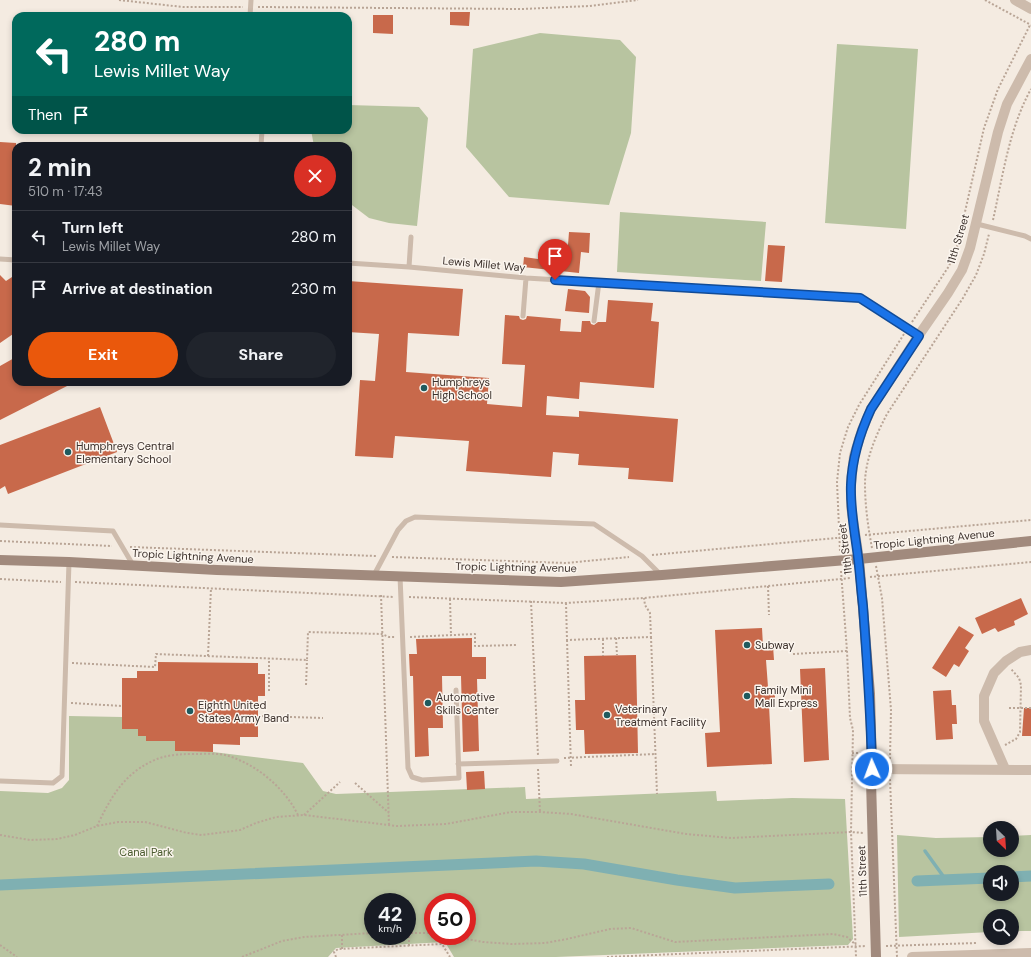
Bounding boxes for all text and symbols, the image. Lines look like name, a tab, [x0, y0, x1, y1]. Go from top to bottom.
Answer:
text: 280 m	[94, 23, 180, 60]
icon: left	[28, 28, 80, 80]
text: Lewis Millet Way	[94, 59, 230, 83]
icon: arrive	[70, 104, 92, 126]
text: Then	[28, 105, 62, 125]
text: 2 min	[28, 152, 91, 183]
button: close	[294, 155, 336, 197]
text: 510 m · 17:43	[28, 183, 103, 200]
street label: 11th Street	[944, 212, 972, 266]
text: Turn left	[62, 218, 123, 238]
icon: left	[28, 226, 50, 248]
text: 280 m	[291, 227, 336, 247]
text: Lewis Millet Way	[62, 238, 160, 255]
pin	[538, 239, 572, 280]
icon: arrive	[544, 245, 566, 267]
street label: Lewis Millet Way	[442, 253, 526, 275]
icon: arrive	[28, 278, 50, 300]
text: Arrive at destination	[62, 279, 213, 299]
text: 230 m	[291, 279, 336, 299]
button: Exit	[28, 332, 178, 378]
button: Share	[186, 332, 336, 378]
place label: Humphreys High School	[432, 375, 492, 402]
marker: Humphreys High School	[419, 383, 429, 393]
place label: Humphreys Central Elementary School	[76, 439, 174, 466]
marker: Humphreys Central Elementary School	[63, 447, 73, 457]
street label: 11th Street	[835, 523, 855, 575]
street label: Tropic Lightning Avenue	[873, 526, 995, 552]
street label: Tropic Lightning Avenue	[132, 546, 254, 566]
street label: Tropic Lightning Avenue	[455, 559, 577, 575]
place label: Subway	[755, 638, 795, 652]
marker: Subway	[742, 640, 752, 650]
place label: Family Mini Mall Express	[755, 683, 818, 710]
place label: Automotive Skills Center	[436, 690, 499, 717]
marker: Family Mini Mall Express	[742, 691, 752, 701]
place label: Eighth United States Army Band	[198, 698, 289, 725]
marker: Automotive Skills Center	[423, 698, 433, 708]
place label: Veterinary Treatment Facility	[615, 702, 706, 729]
marker: Eighth United States Army Band	[185, 706, 195, 716]
marker: Veterinary Treatment Facility	[602, 710, 612, 720]
position arrow	[851, 748, 893, 790]
north arrow	[983, 821, 1019, 857]
map controls	[983, 821, 1019, 945]
park label: Canal Park	[119, 845, 173, 859]
street label: 11th Street	[854, 845, 870, 897]
button: sound	[983, 865, 1019, 901]
speed limit sign: 50	[424, 893, 476, 945]
text: 42	[378, 901, 402, 927]
button: search	[983, 909, 1019, 945]
text: km/h	[378, 922, 402, 935]

